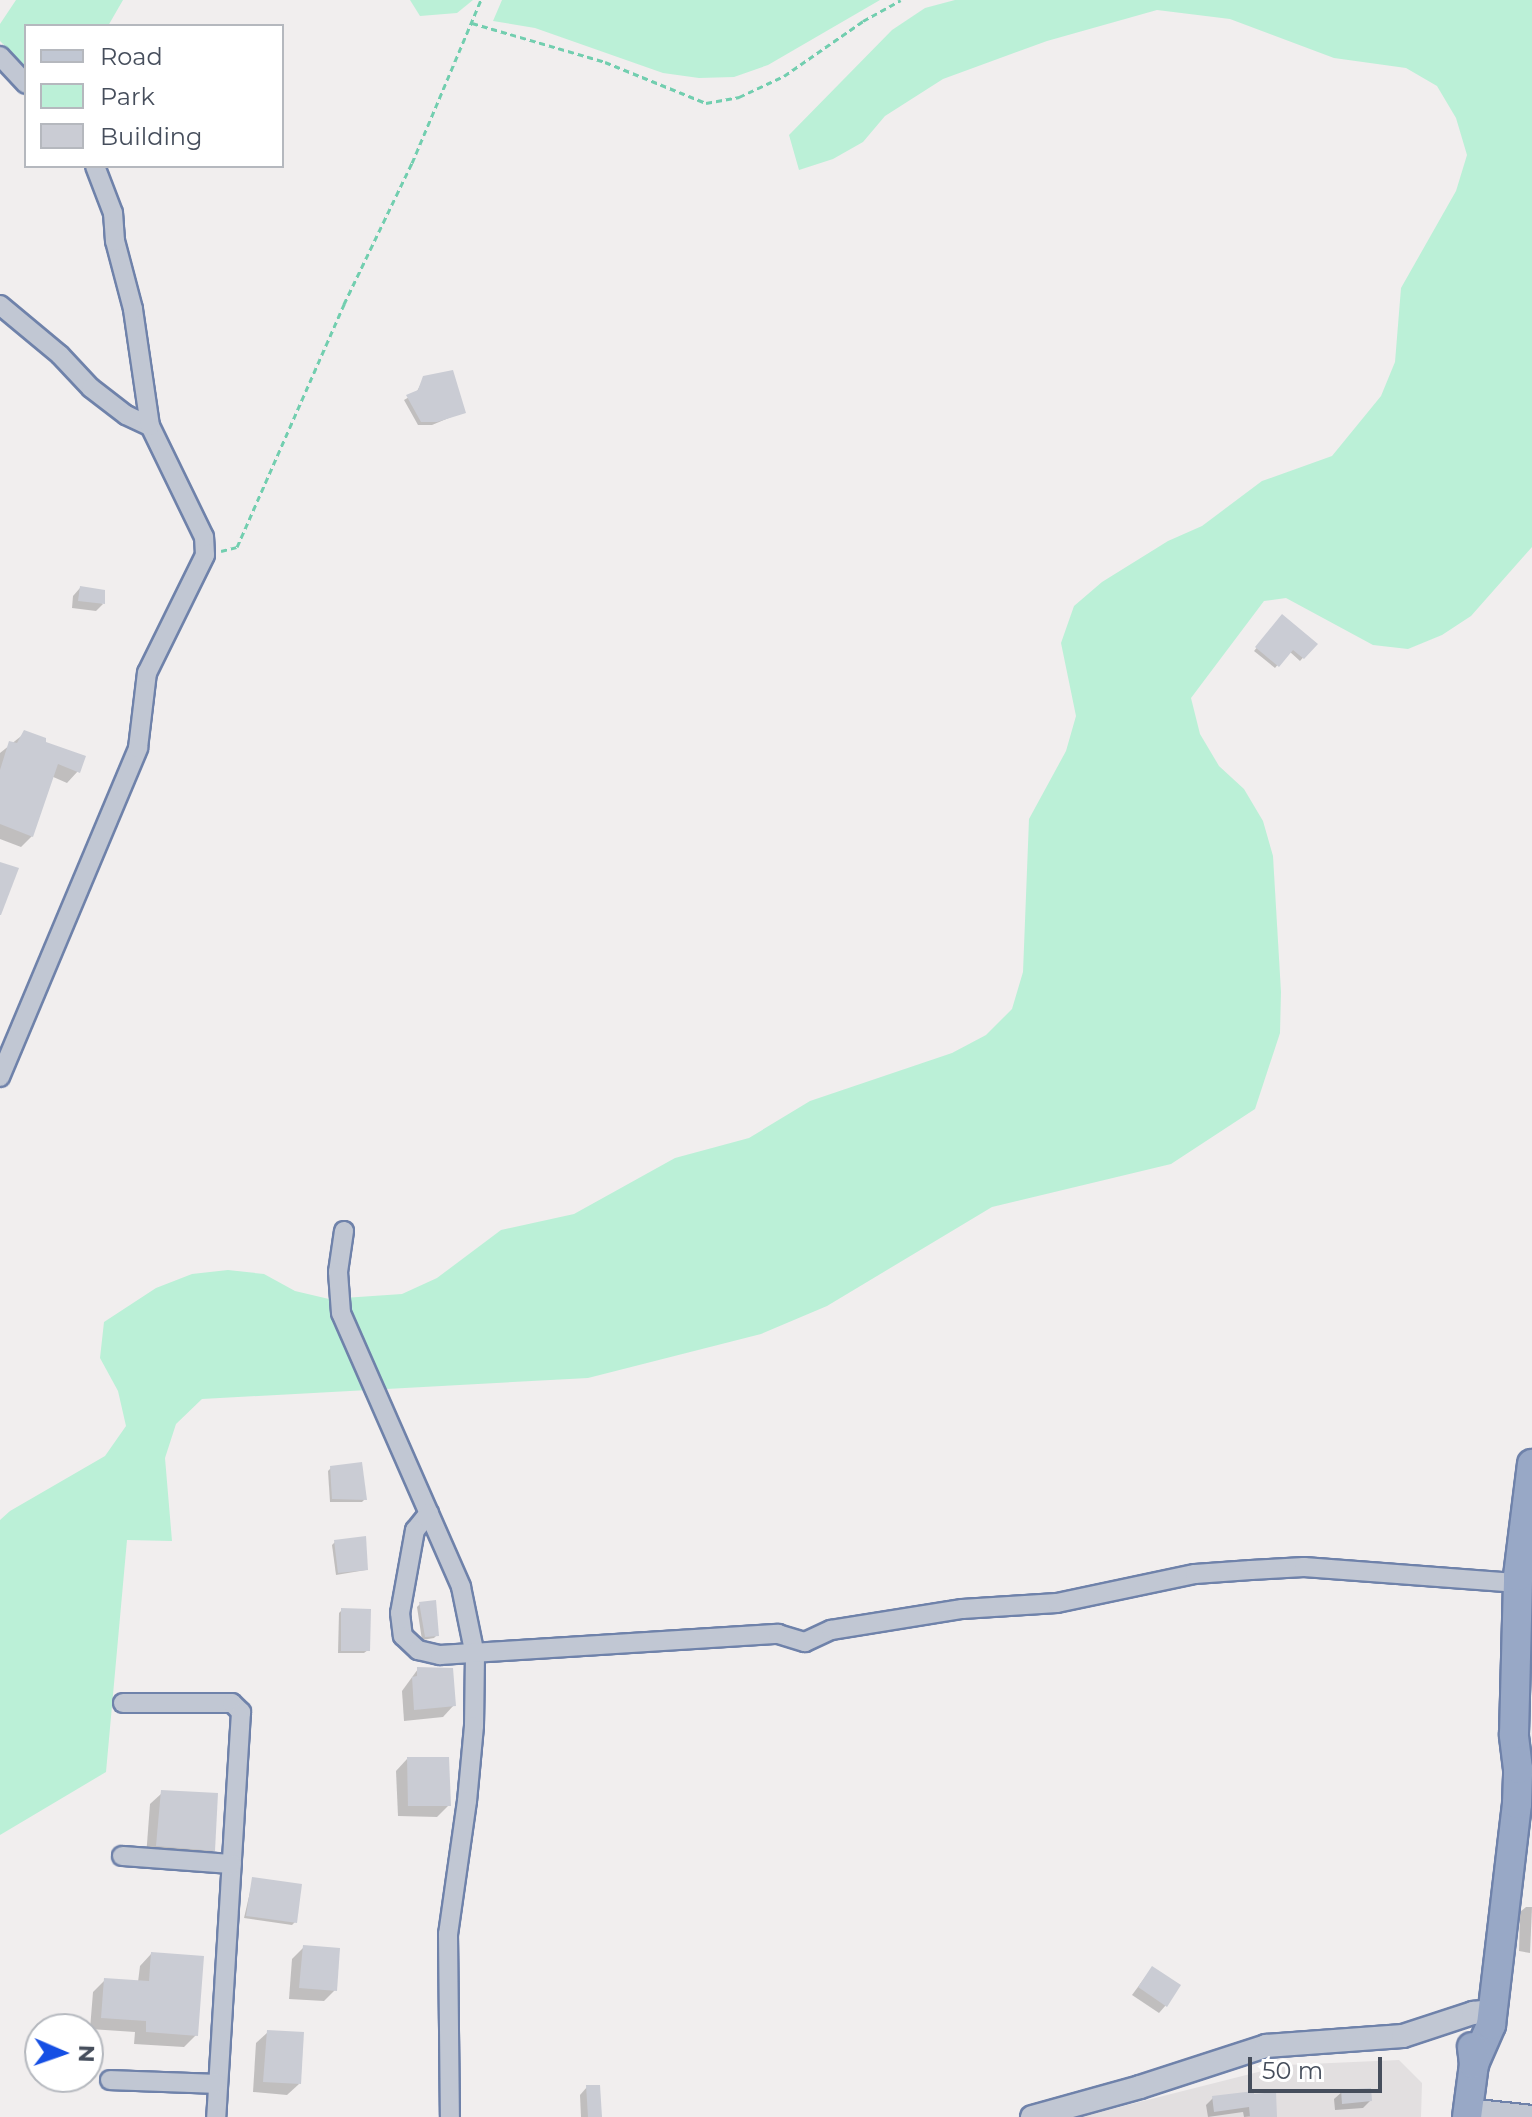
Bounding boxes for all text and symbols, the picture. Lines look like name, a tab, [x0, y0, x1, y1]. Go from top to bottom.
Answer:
legend	[24, 24, 284, 168]
text: Road	[100, 42, 163, 71]
text: Park	[100, 82, 155, 111]
text: Building	[100, 122, 203, 151]
north arrow	[24, 2013, 104, 2093]
scale bar	[1252, 2041, 1386, 2091]
text: N	[73, 2044, 100, 2063]
text: 50 m	[1262, 2056, 1323, 2085]

